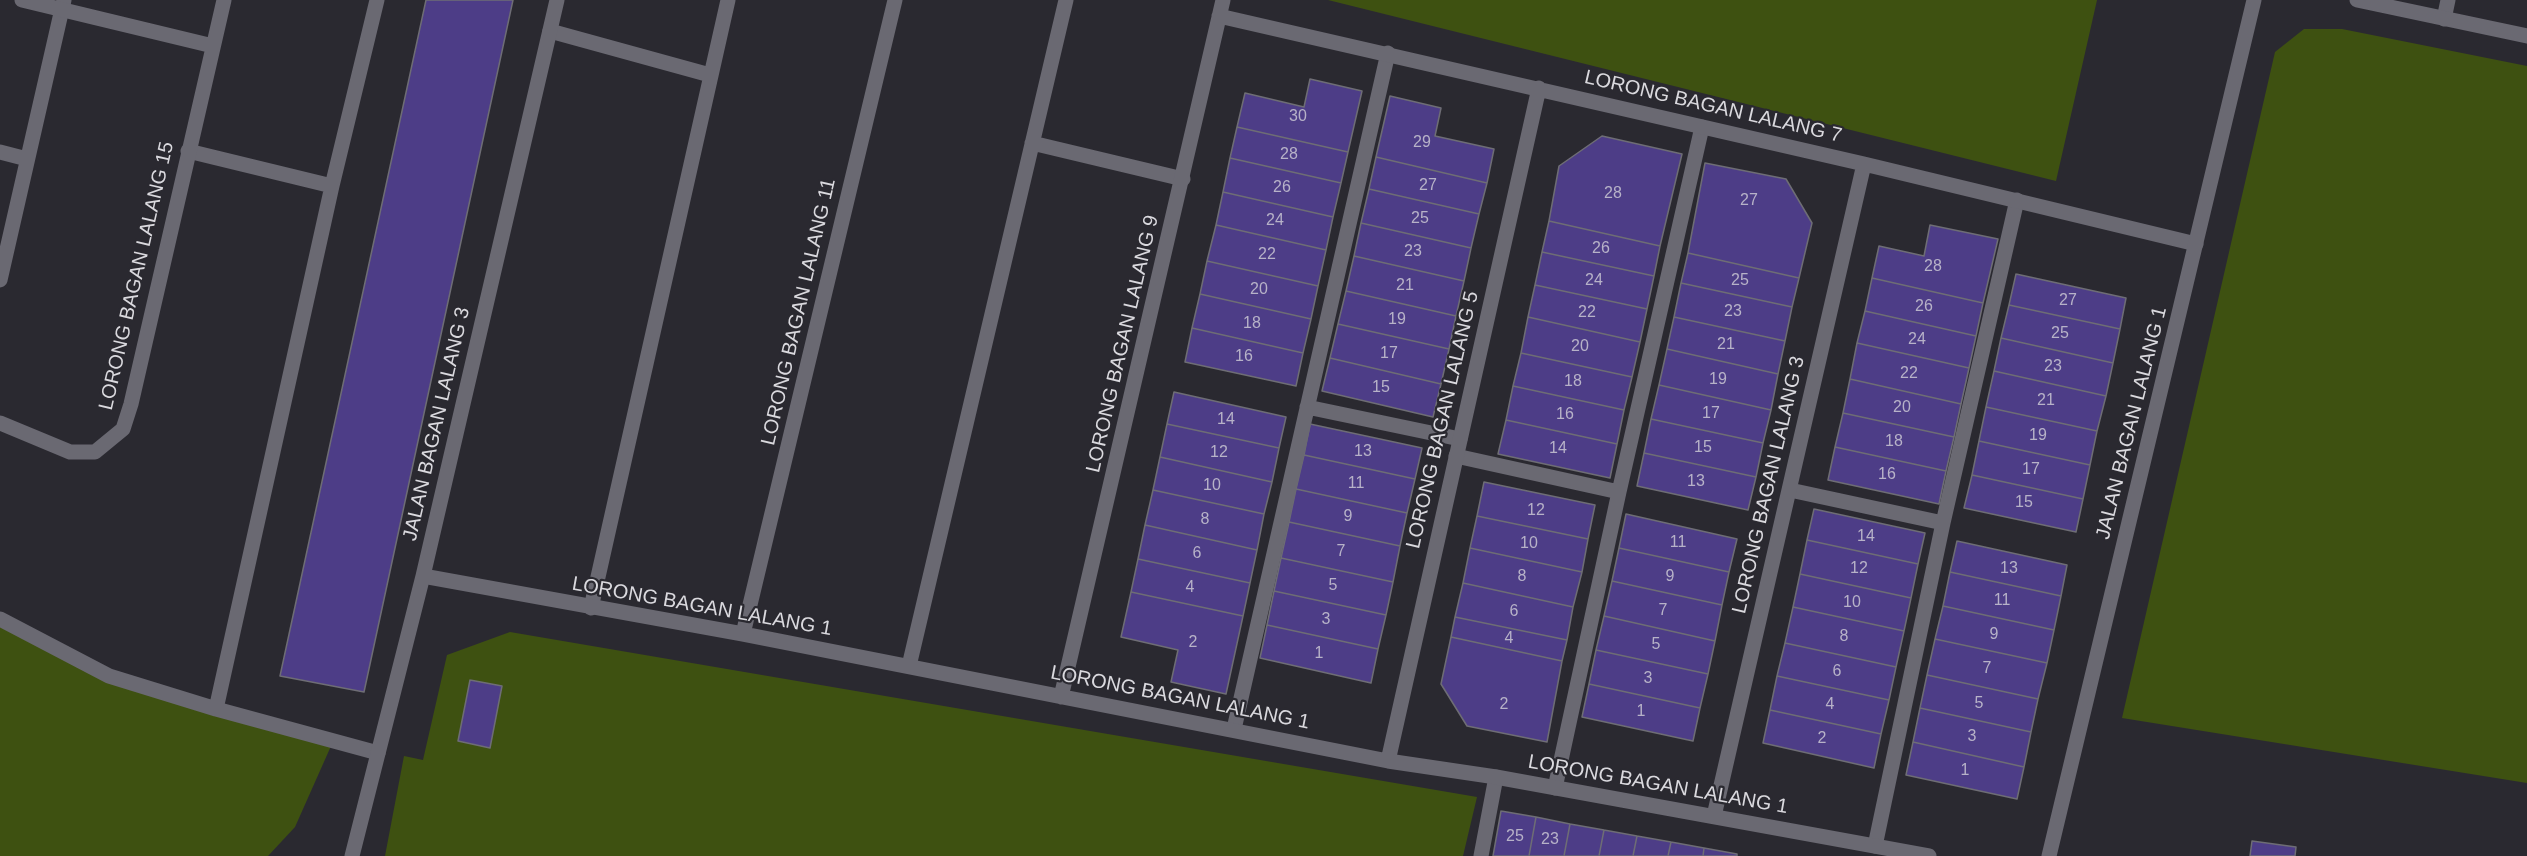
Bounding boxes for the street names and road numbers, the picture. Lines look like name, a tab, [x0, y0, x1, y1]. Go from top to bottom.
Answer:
street label: LORONG BAGAN LALANG 7	[1582, 66, 1844, 148]
street label: LORONG BAGAN LALANG 15	[94, 140, 180, 412]
street label: LORONG BAGAN LALANG 11	[757, 176, 841, 448]
street label: LORONG BAGAN LALANG 9	[1082, 213, 1164, 475]
street label: LORONG BAGAN LALANG 5	[1402, 289, 1484, 551]
street label: JALAN BAGAN LALANG 1	[2091, 304, 2173, 542]
street label: JALAN BAGAN LALANG 3	[398, 305, 476, 543]
street label: LORONG BAGAN LALANG 3	[1728, 354, 1810, 616]
street label: LORONG BAGAN LALANG 1	[570, 572, 834, 642]
street label: LORONG BAGAN LALANG 1	[1048, 661, 1312, 735]
street label: LORONG BAGAN LALANG 1	[1526, 750, 1790, 820]

